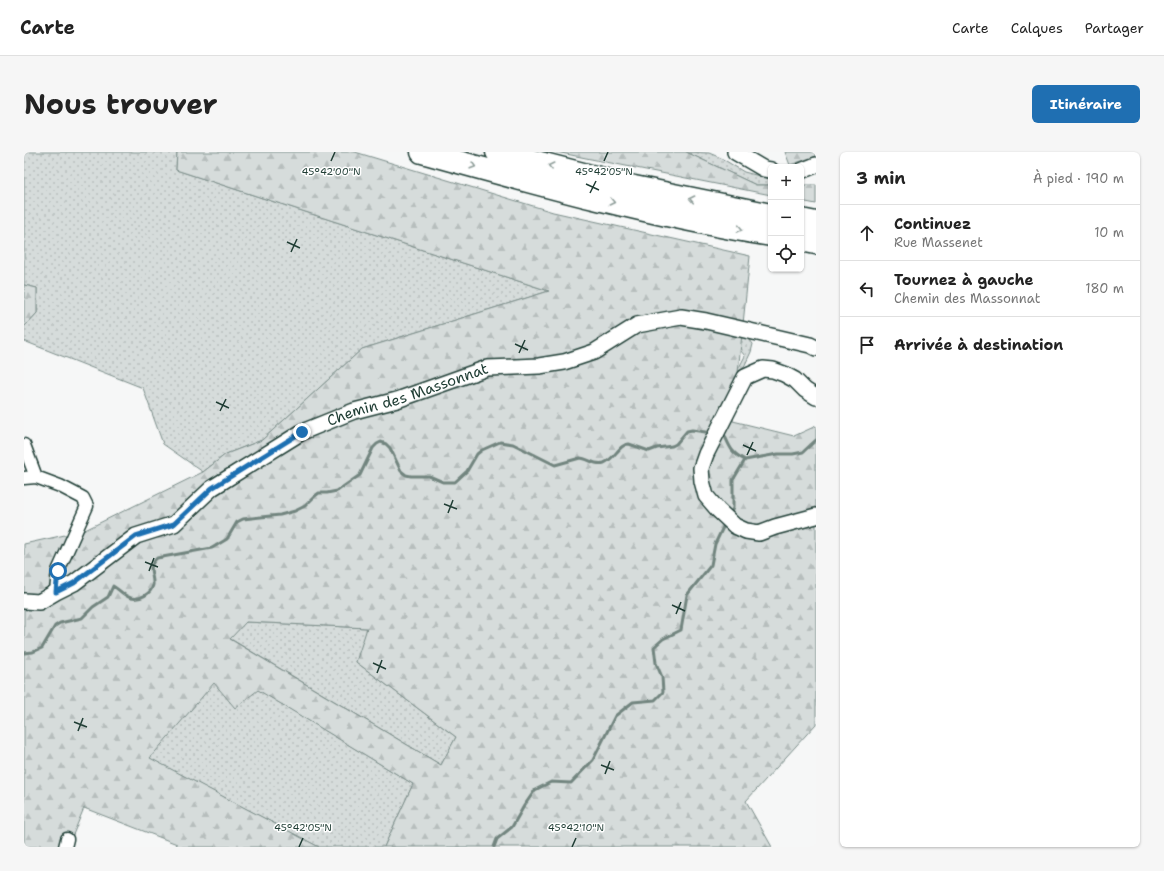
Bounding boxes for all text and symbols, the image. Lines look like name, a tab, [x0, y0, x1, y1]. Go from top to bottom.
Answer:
text: Carte	[20, 15, 75, 40]
text: Carte	[952, 19, 989, 37]
text: Calques	[1011, 19, 1063, 37]
text: Partager	[1085, 19, 1144, 37]
text: Nous trouver	[24, 85, 218, 123]
button: Itinéraire	[1032, 85, 1140, 123]
one-way arrow	[469, 161, 476, 170]
one-way arrow	[548, 163, 555, 171]
map controls	[768, 164, 804, 272]
button: +	[768, 164, 804, 200]
text: 45°42'00"N	[301, 165, 361, 178]
text: 45°42'05"N	[575, 165, 633, 178]
text: 3 min	[856, 167, 906, 189]
text: À pied · 190 m	[1033, 170, 1124, 187]
one-way arrow	[688, 196, 695, 204]
one-way arrow	[609, 198, 616, 206]
button: −	[768, 200, 804, 236]
text: Continuez	[894, 214, 971, 234]
icon: ahead	[856, 222, 878, 244]
text: 10 m	[1094, 224, 1124, 241]
one-way arrow	[736, 225, 743, 233]
text: Rue Massenet	[894, 234, 983, 251]
button: locate	[768, 236, 804, 272]
text: Tournez à gauche	[894, 270, 1034, 290]
icon: left	[856, 278, 878, 300]
text: 180 m	[1085, 280, 1124, 297]
text: Chemin des Massonnat	[894, 290, 1040, 307]
icon: arrive	[856, 334, 878, 356]
text: Arrivée à destination	[894, 335, 1063, 355]
street label: Chemin des Massonnat	[324, 358, 491, 431]
route end	[293, 423, 311, 441]
route start	[49, 562, 67, 580]
text: 45°42'05"N	[274, 821, 332, 834]
text: 45°42'10"N	[548, 821, 604, 834]

